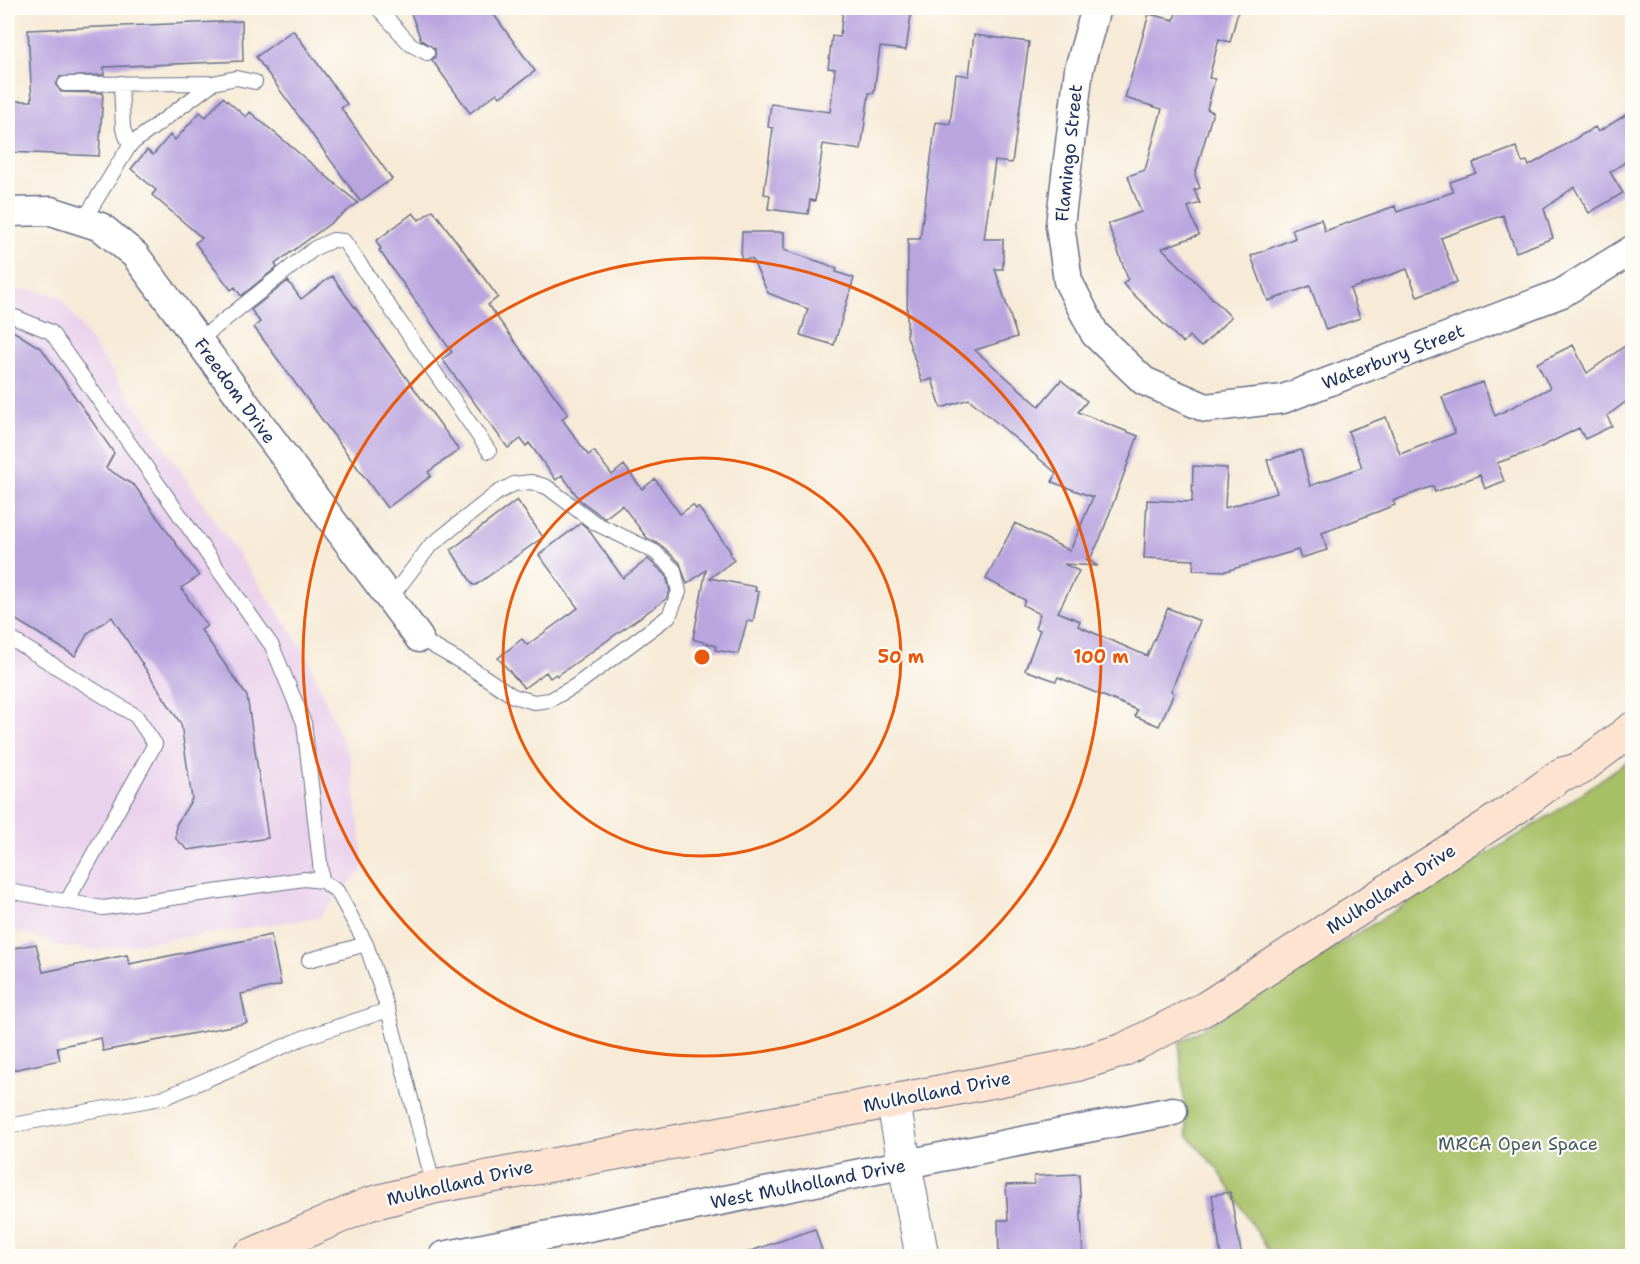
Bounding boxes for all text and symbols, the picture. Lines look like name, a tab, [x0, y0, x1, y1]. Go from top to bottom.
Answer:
street label: Flamingo Street	[1050, 83, 1088, 223]
street label: Waterbury Street	[1318, 319, 1468, 395]
street label: Freedom Drive	[189, 334, 281, 448]
text: 50 m	[878, 645, 925, 669]
text: 100 m	[1073, 645, 1129, 669]
centre of rings	[692, 647, 712, 667]
street label: Mulholland Drive	[1322, 838, 1460, 940]
street label: Mulholland Drive	[861, 1066, 1013, 1118]
park label: MRCA Open Space	[1438, 1132, 1598, 1156]
street label: West Mulholland Drive	[708, 1153, 908, 1215]
street label: Mulholland Drive	[384, 1154, 536, 1212]

